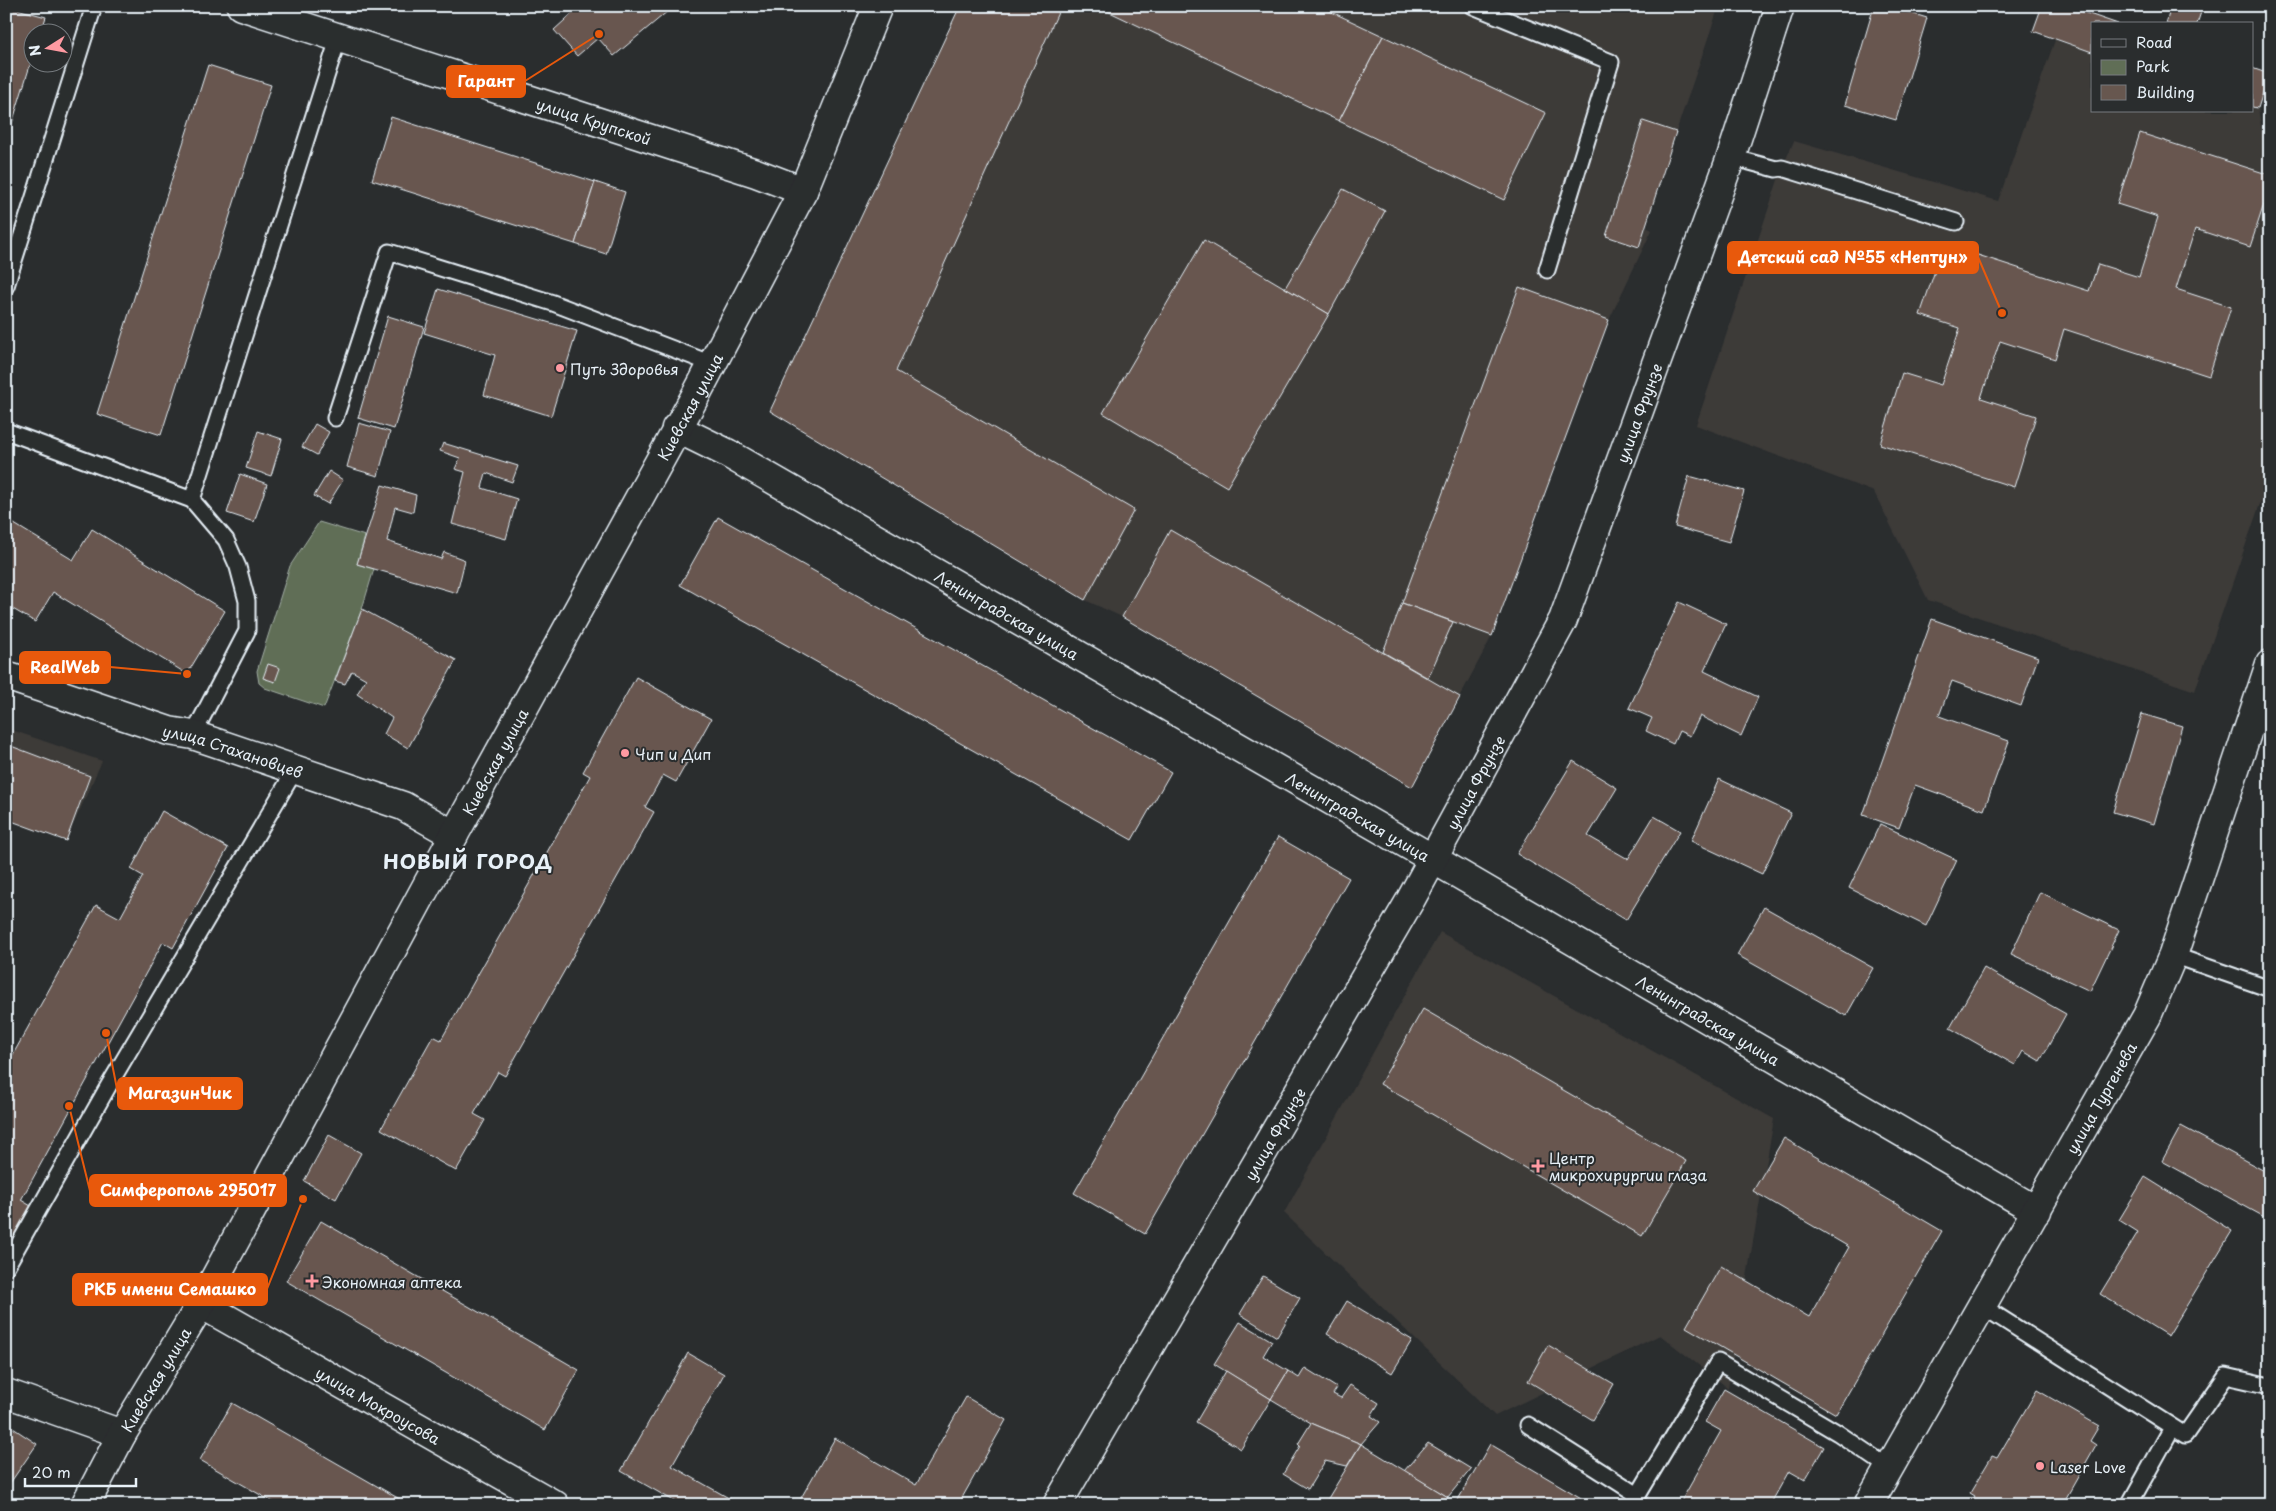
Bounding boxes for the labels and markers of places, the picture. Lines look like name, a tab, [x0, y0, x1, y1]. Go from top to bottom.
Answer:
callout: Гарант	[447, 66, 525, 97]
callout: Детский сад №55 «Нептун»	[1728, 242, 1978, 273]
place label: Путь Здоровья	[570, 357, 679, 380]
marker: Путь Здоровья	[554, 362, 566, 374]
callout: RealWeb	[20, 652, 110, 683]
place label: Чип и Дип	[635, 742, 712, 765]
marker: Чип и Дип	[619, 747, 631, 759]
callout: МагазинЧик	[118, 1078, 242, 1109]
place label: Центр микрохирургии глаза	[1549, 1146, 1708, 1186]
marker: Центр микрохирургии глаза	[1531, 1159, 1545, 1173]
callout: Симферополь 295017	[90, 1175, 286, 1206]
place label: Экономная аптека	[322, 1270, 463, 1293]
callout: РКБ имени Семашко	[73, 1274, 267, 1305]
marker: Экономная аптека	[306, 1275, 318, 1287]
place label: Laser Love	[2050, 1455, 2126, 1478]
marker: Laser Love	[2034, 1460, 2046, 1472]

